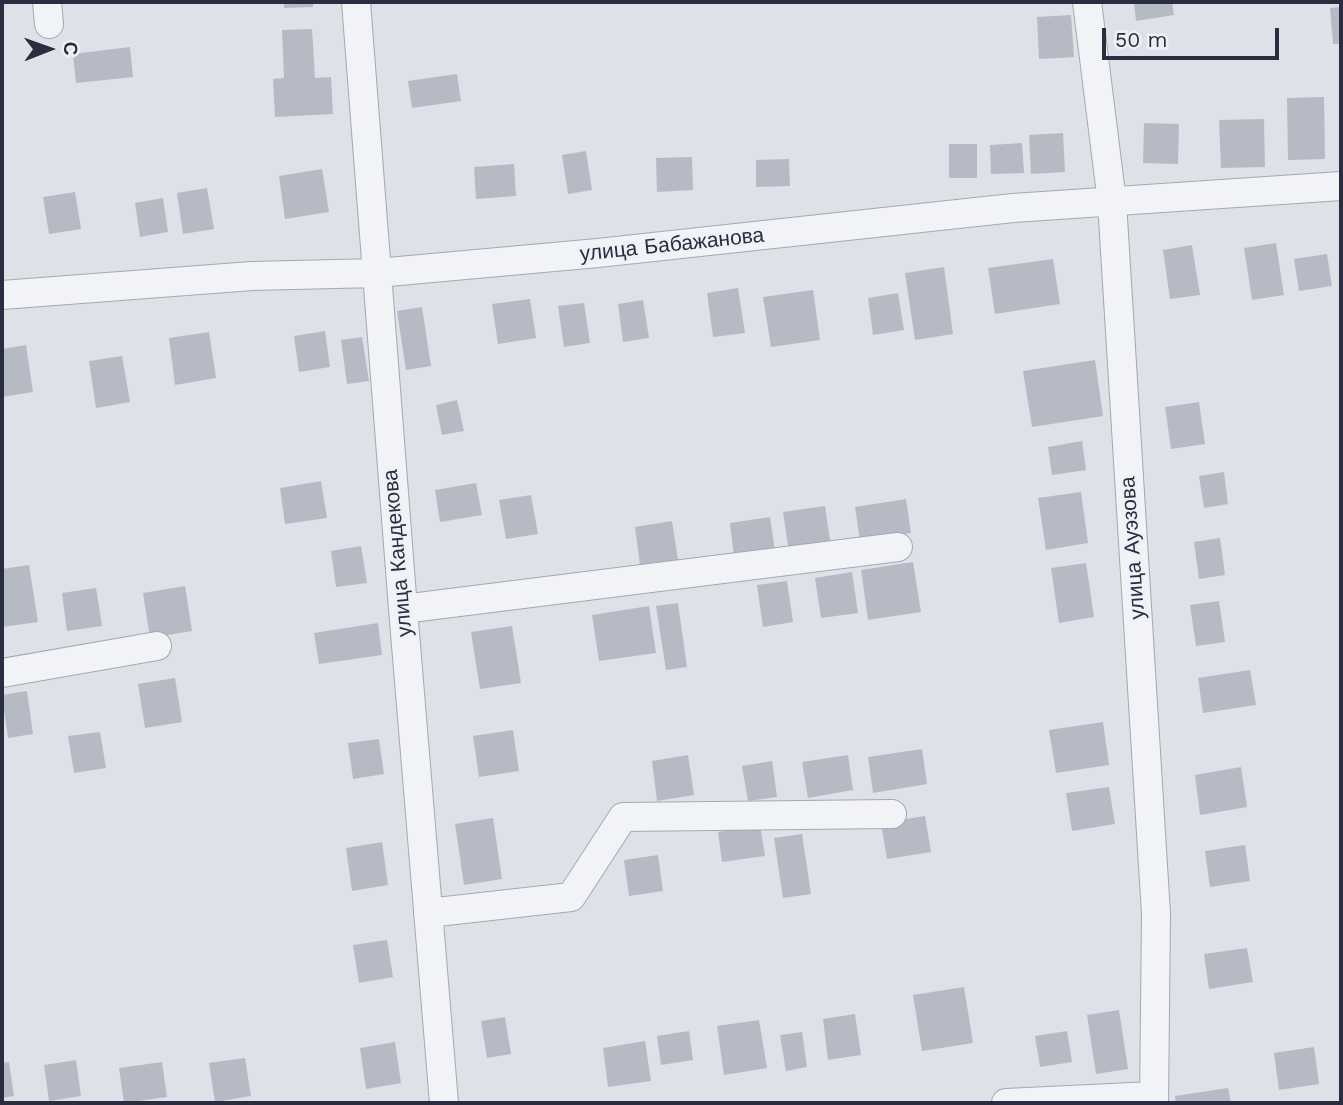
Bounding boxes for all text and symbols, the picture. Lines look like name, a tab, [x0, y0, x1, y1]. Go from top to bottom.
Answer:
north arrow	[14, 14, 84, 84]
scale bar	[1105, 14, 1282, 58]
text: 50 m	[1115, 27, 1167, 52]
text: С	[59, 42, 82, 56]
street label: улица Бабажанова	[579, 223, 765, 267]
street label: улица Кандекова	[378, 468, 418, 638]
street label: улица Ауэзова	[1115, 476, 1151, 620]

